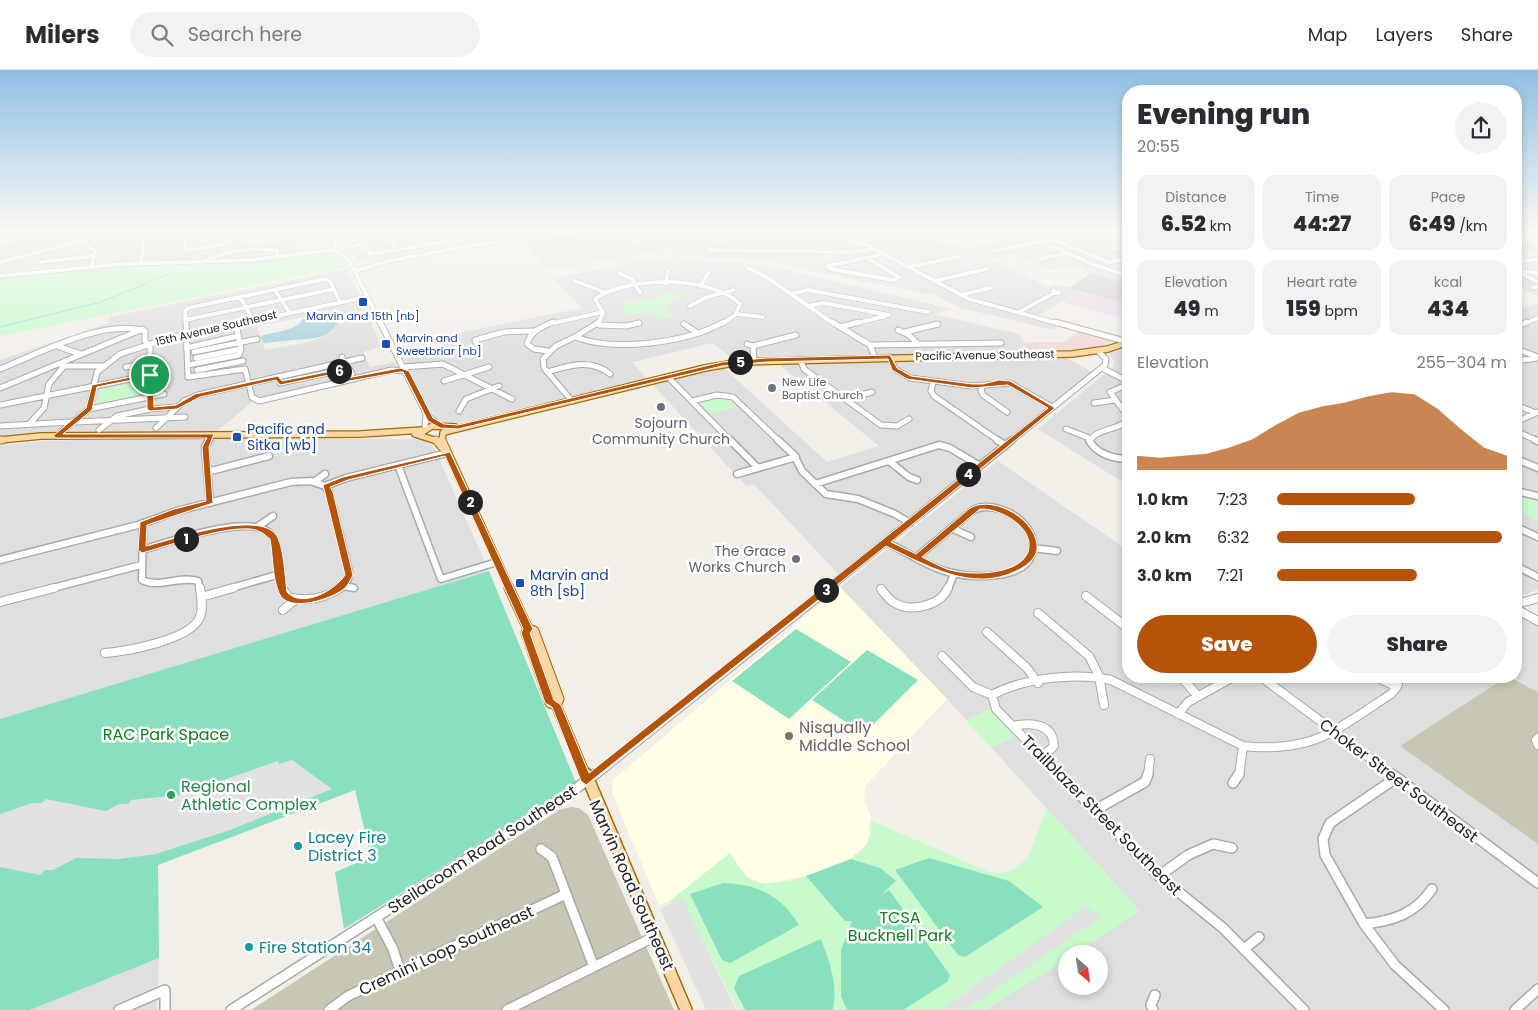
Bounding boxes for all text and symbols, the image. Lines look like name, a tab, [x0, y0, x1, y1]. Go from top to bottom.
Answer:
search box	[130, 12, 480, 57]
text: Milers	[25, 18, 100, 51]
icon: search	[148, 21, 176, 49]
text: Search here	[188, 21, 302, 48]
text: Map	[1308, 22, 1348, 47]
text: Layers	[1376, 22, 1433, 47]
text: Share	[1461, 22, 1513, 47]
text: Evening run	[1137, 95, 1310, 134]
button: share	[1455, 102, 1507, 154]
text: 20:55	[1137, 135, 1180, 158]
text: Distance	[1165, 187, 1227, 207]
text: Time	[1305, 187, 1339, 207]
text: Pace	[1431, 187, 1465, 207]
text: 6.52	[1161, 209, 1206, 238]
text: 44:27	[1293, 209, 1351, 238]
text: 6:49	[1409, 209, 1455, 238]
text: km	[1206, 216, 1231, 236]
text: /km	[1455, 216, 1487, 236]
text: Elevation	[1164, 272, 1228, 292]
text: Heart rate	[1287, 272, 1357, 292]
text: kcal	[1434, 272, 1462, 292]
text: 49	[1173, 294, 1201, 323]
text: 159	[1286, 294, 1321, 323]
text: 434	[1427, 294, 1469, 323]
marker: Marvin and 15th [nb]	[357, 296, 369, 308]
text: m	[1201, 301, 1219, 321]
text: bpm	[1321, 301, 1358, 321]
street label: 15th Avenue Southeast	[154, 306, 278, 350]
place label: Marvin and 15th [nb]	[307, 308, 419, 324]
place label: Marvin and Sweetbriar [nb]	[396, 330, 482, 359]
marker: Marvin and Sweetbriar [nb]	[380, 338, 392, 350]
street label: Pacific Avenue Southeast	[915, 346, 1055, 364]
pin: 5	[728, 350, 752, 374]
text: Elevation	[1137, 351, 1209, 374]
text: 255–304 m	[1417, 351, 1507, 374]
text: 5	[736, 352, 745, 372]
pin	[129, 354, 171, 396]
pin: 6	[326, 358, 352, 384]
icon: arrive	[136, 361, 164, 389]
text: 6	[335, 361, 344, 381]
place label: New Life Baptist Church	[782, 374, 863, 403]
marker: New Life Baptist Church	[766, 382, 778, 394]
marker: Sojourn Community Church	[655, 401, 667, 413]
place label: Sojourn Community Church	[592, 413, 730, 449]
place label: Pacific and Sitka [wb]	[247, 419, 325, 455]
marker: Pacific and Sitka [wb]	[231, 431, 243, 443]
pin: 4	[956, 462, 980, 486]
text: 4	[964, 464, 973, 484]
text: 1.0 km	[1137, 488, 1188, 511]
text: 7:23	[1217, 488, 1248, 511]
pin: 2	[458, 490, 482, 514]
text: 2	[467, 492, 475, 512]
pin: 1	[174, 526, 198, 552]
text: 2.0 km	[1137, 526, 1191, 549]
text: 6:32	[1217, 526, 1249, 549]
text: 1	[184, 529, 189, 549]
place label: The Grace Works Church	[688, 541, 786, 577]
marker: The Grace Works Church	[790, 553, 802, 565]
text: 3.0 km	[1137, 564, 1192, 587]
text: 7:21	[1217, 564, 1243, 587]
place label: Marvin and 8th [sb]	[530, 565, 609, 601]
marker: Marvin and 8th [sb]	[514, 577, 526, 589]
pin: 3	[814, 578, 838, 602]
text: 3	[822, 580, 831, 600]
button: Save	[1137, 615, 1317, 673]
button: Share	[1327, 615, 1507, 673]
street label: Choker Street Southeast	[1315, 713, 1483, 848]
place label: Nisqually Middle School	[799, 716, 910, 757]
park label: RAC Park Space	[103, 723, 229, 746]
marker: Nisqually Middle School	[783, 730, 795, 742]
street label: Trailblazer Street Southeast	[1016, 730, 1187, 901]
place label: Regional Athletic Complex	[181, 775, 317, 816]
street label: Steilacoom Road Southeast	[383, 779, 582, 919]
marker: Regional Athletic Complex	[165, 789, 177, 801]
street label: Marvin Road Southeast	[583, 796, 680, 974]
place label: Lacey Fire District 3	[308, 826, 387, 867]
marker: Lacey Fire District 3	[292, 840, 304, 852]
street label: Cremini Loop Southeast	[355, 900, 538, 1001]
park label: TCSA Bucknell Park	[848, 906, 953, 947]
place label: Fire Station 34	[259, 936, 371, 959]
marker: Fire Station 34	[243, 941, 255, 953]
north arrow	[1058, 945, 1108, 995]
map controls	[1058, 945, 1108, 995]

